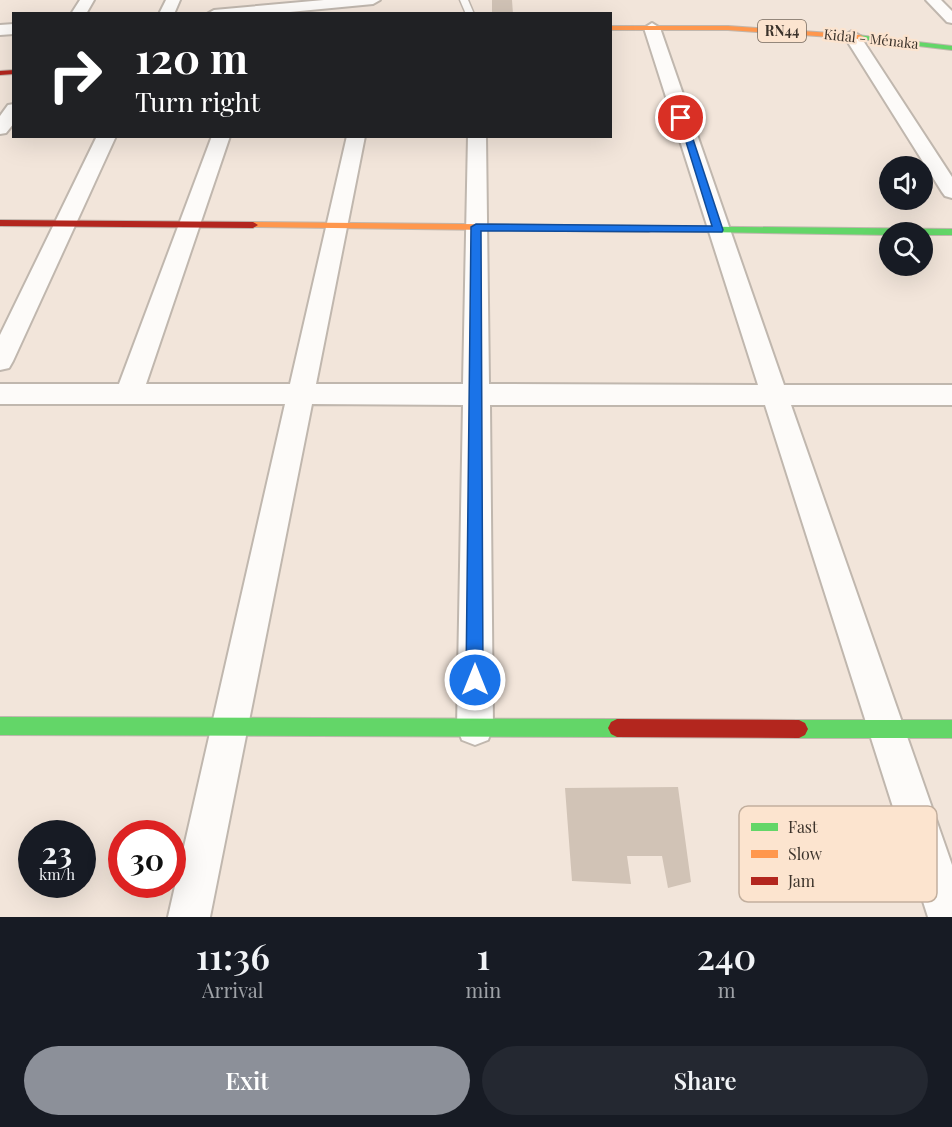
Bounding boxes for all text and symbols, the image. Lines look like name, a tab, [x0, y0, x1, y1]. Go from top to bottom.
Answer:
road number: RN44	[758, 20, 806, 42]
street label: Kidal - Ménaka	[823, 24, 919, 53]
text: 120 m	[135, 29, 248, 85]
icon: right	[36, 36, 114, 114]
text: Turn right	[135, 83, 260, 119]
pin	[655, 92, 706, 143]
icon: arrive	[664, 101, 697, 134]
map controls	[879, 156, 933, 276]
button: sound	[879, 156, 933, 210]
button: search	[879, 222, 933, 276]
position arrow	[443, 648, 507, 712]
legend	[739, 806, 937, 902]
text: Fast	[788, 816, 818, 837]
speed limit sign: 30	[108, 820, 186, 898]
text: 23	[42, 832, 72, 872]
text: Slow	[788, 843, 823, 864]
text: km/h	[39, 864, 75, 884]
text: Jam	[787, 870, 815, 891]
text: 11:36	[196, 931, 270, 979]
text: 1	[476, 931, 490, 979]
text: 240	[697, 931, 756, 979]
text: Arrival	[202, 976, 264, 1003]
text: min	[466, 976, 501, 1003]
text: m	[718, 976, 735, 1003]
button: Exit	[24, 1046, 470, 1115]
button: Share	[482, 1046, 928, 1115]

